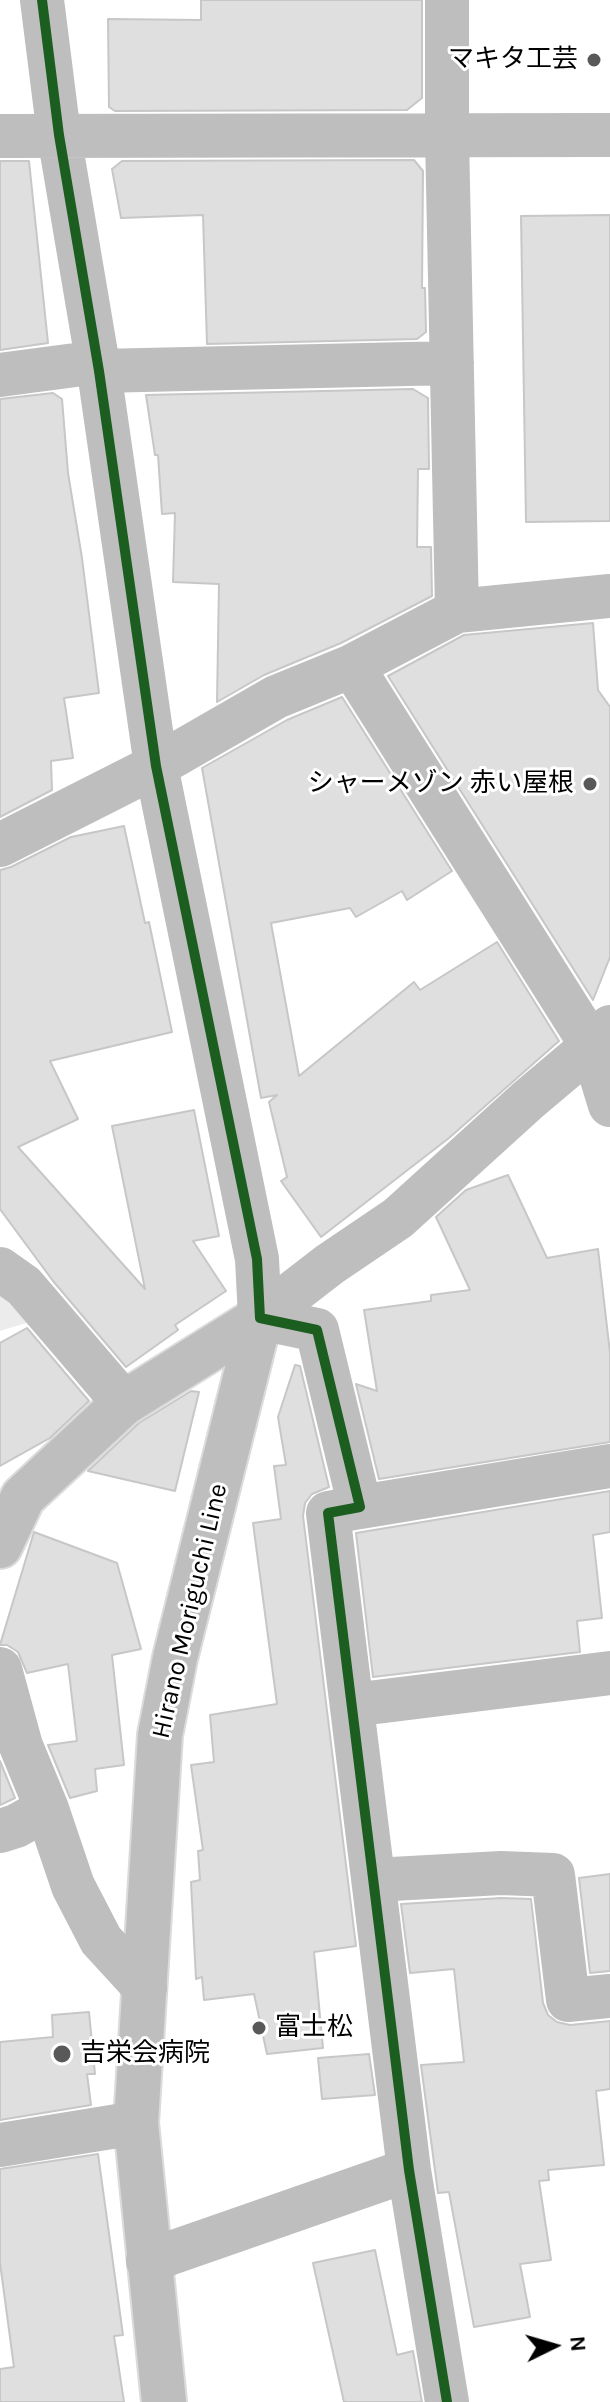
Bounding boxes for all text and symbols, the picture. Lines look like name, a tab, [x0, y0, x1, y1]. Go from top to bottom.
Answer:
place label: マキタ工芸	[448, 44, 578, 76]
marker: マキタ工芸	[585, 51, 603, 69]
place label: シャーメゾン 赤い屋根	[308, 768, 574, 800]
marker: シャーメゾン 赤い屋根	[581, 775, 599, 793]
street label: Hirano Moriguchi Line	[145, 1480, 235, 1742]
place label: 富士松	[275, 2012, 353, 2044]
marker: 富士松	[250, 2019, 268, 2037]
place label: 吉栄会病院	[80, 2038, 210, 2070]
marker: 吉栄会病院	[51, 2043, 73, 2065]
north arrow	[514, 2306, 594, 2386]
text: N	[564, 2335, 592, 2353]

